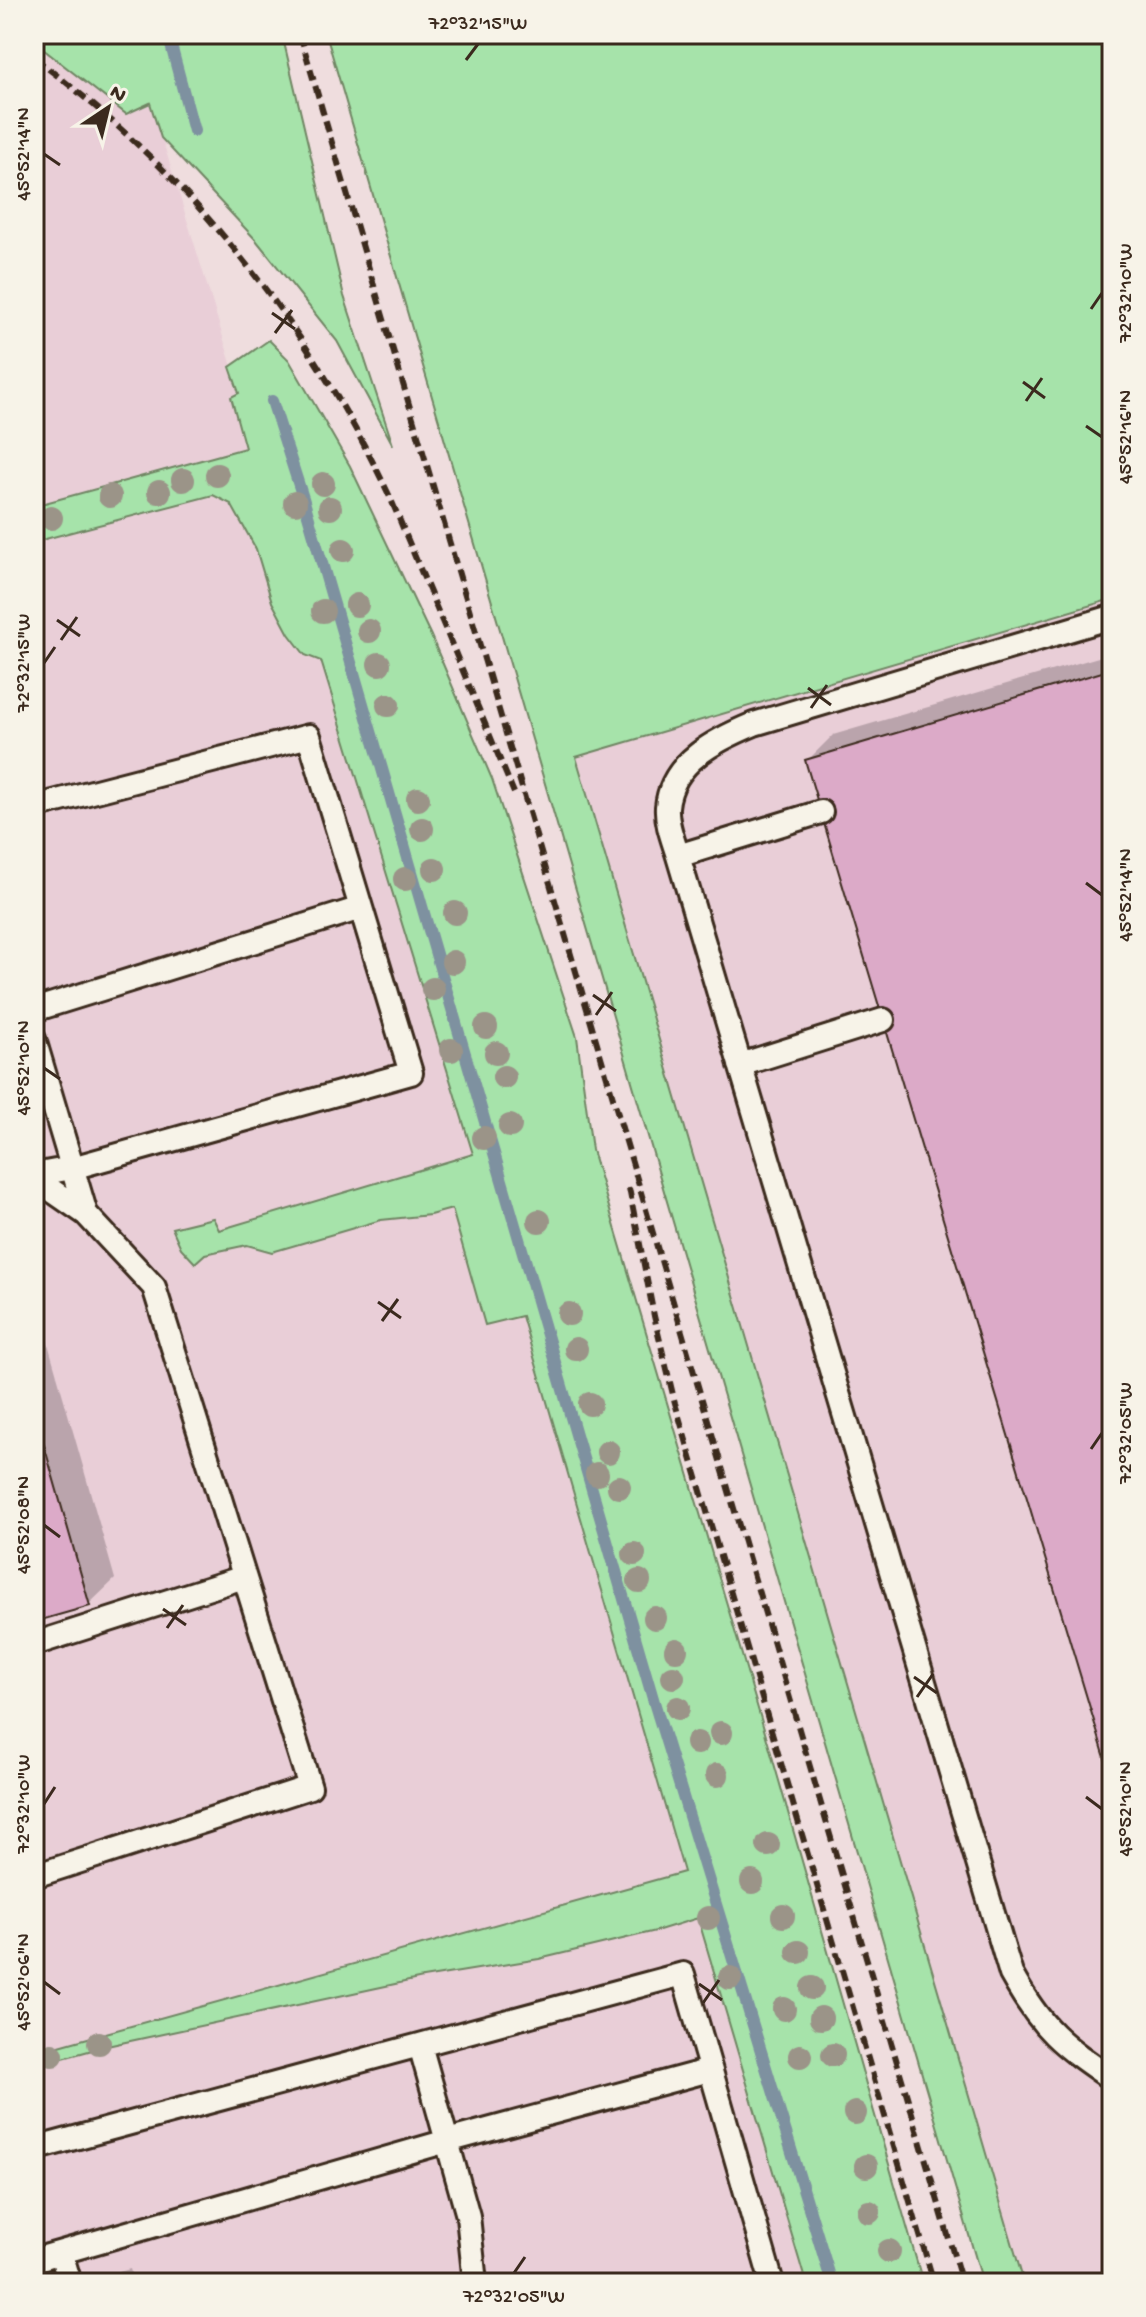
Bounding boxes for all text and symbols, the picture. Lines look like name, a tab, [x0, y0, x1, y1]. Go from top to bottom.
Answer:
text: 72°32'15"W	[428, 14, 527, 37]
north arrow	[68, 68, 148, 148]
text: N	[104, 80, 131, 110]
text: 45°52'14"N	[14, 107, 37, 201]
text: 72°32'10"W	[1116, 243, 1139, 344]
text: 45°52'16"N	[1116, 390, 1139, 484]
text: 72°32'15"W	[14, 614, 37, 713]
text: 45°52'14"N	[1116, 848, 1139, 942]
text: 45°52'10"N	[14, 1020, 37, 1116]
text: 72°32'05"W	[1116, 1382, 1139, 1485]
text: 45°52'08"N	[14, 1476, 37, 1574]
text: 72°32'10"W	[14, 1754, 37, 1855]
text: 45°52'10"N	[1116, 1761, 1139, 1857]
text: 45°52'06"N	[14, 1933, 37, 2031]
text: 72°32'05"W	[462, 2287, 565, 2310]

